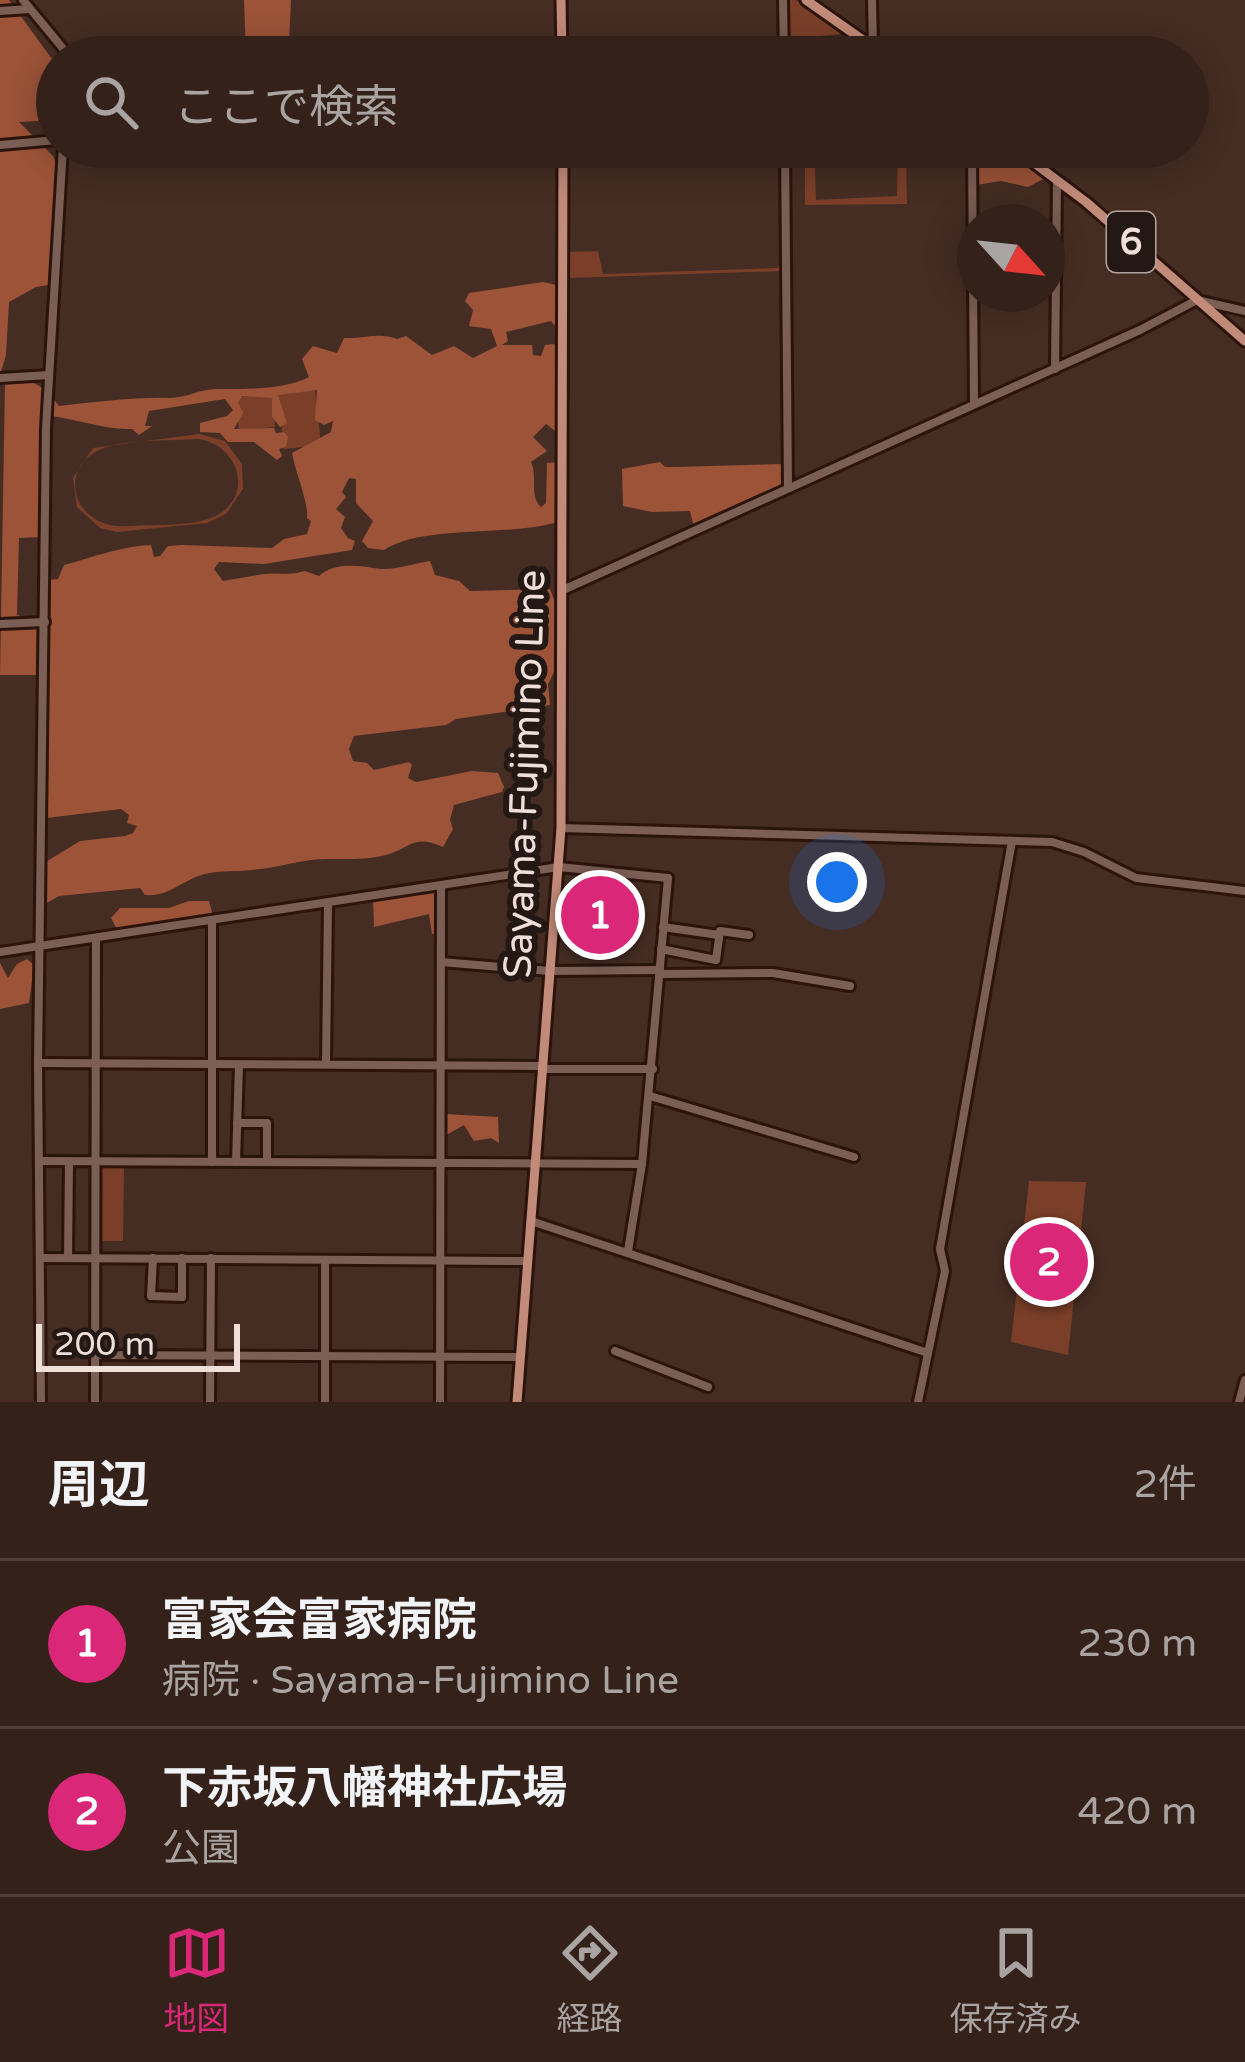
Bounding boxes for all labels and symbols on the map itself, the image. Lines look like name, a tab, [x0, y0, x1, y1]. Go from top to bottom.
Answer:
north arrow	[957, 204, 1065, 312]
road number: 6	[1107, 212, 1155, 272]
street label: Sayama-Fujimino Line	[494, 569, 556, 979]
your location	[807, 852, 867, 912]
pin: 1	[561, 870, 639, 960]
pin: 2	[1010, 1217, 1088, 1307]
scale bar	[36, 1318, 240, 1371]

